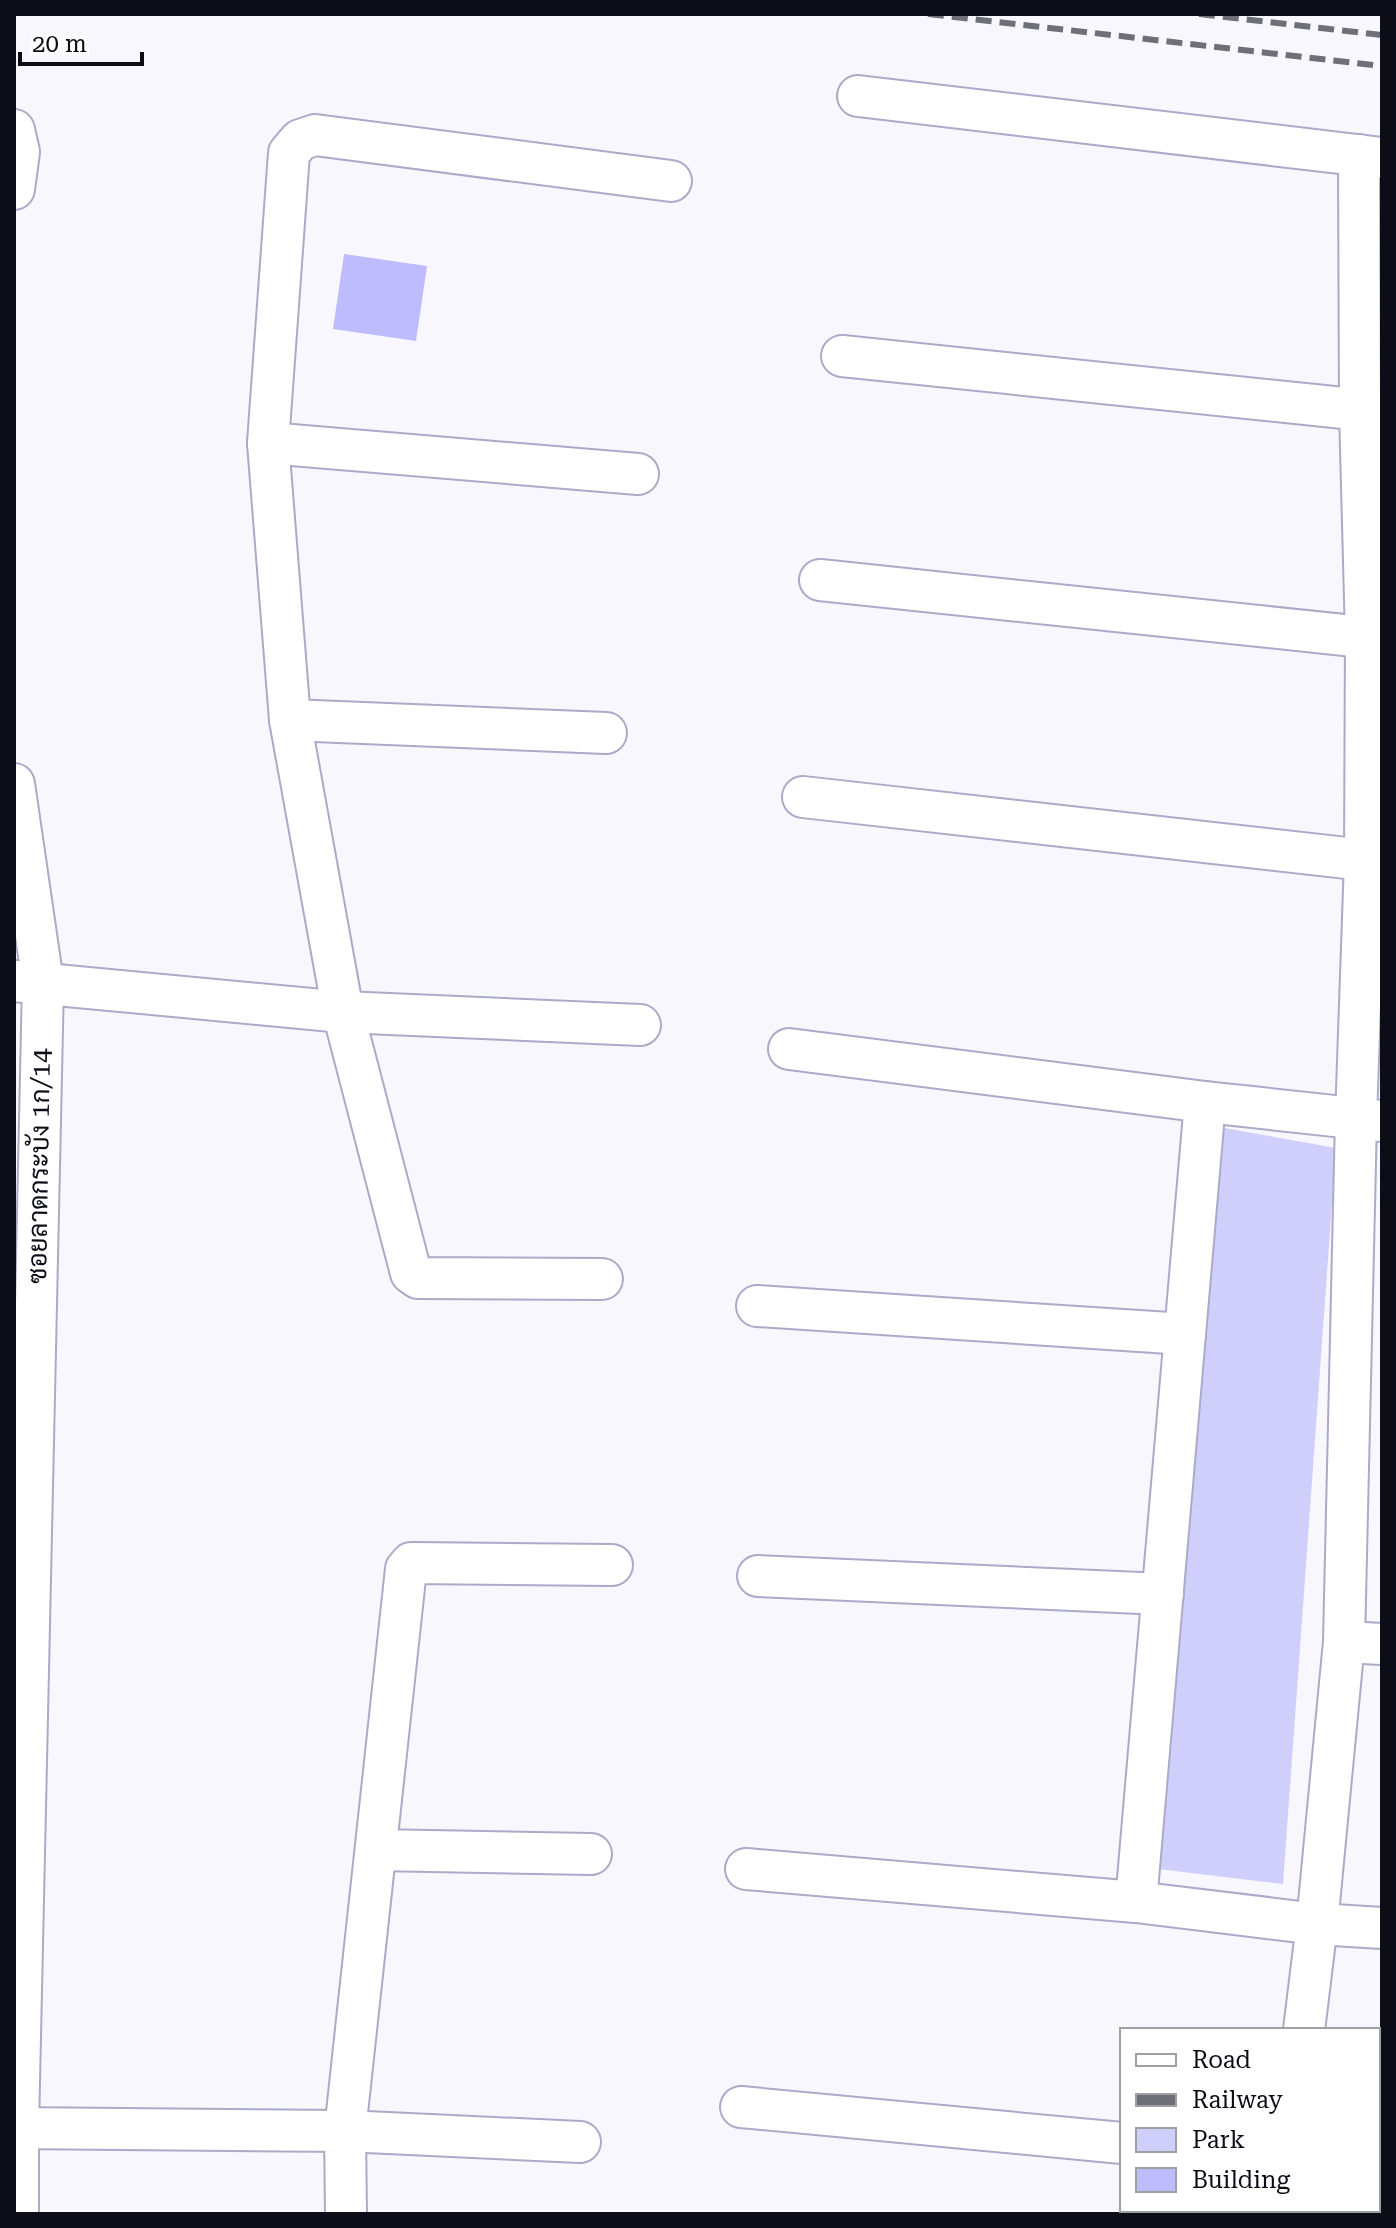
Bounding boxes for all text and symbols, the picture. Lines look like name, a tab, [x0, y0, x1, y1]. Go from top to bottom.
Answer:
scale bar	[20, 16, 142, 66]
text: 20 m	[32, 30, 87, 58]
street label: ซอยลาดกระบัง 1ก/14	[21, 1048, 56, 1284]
legend	[1120, 2028, 1380, 2212]
text: Road	[1192, 2046, 1251, 2074]
text: Railway	[1192, 2086, 1283, 2114]
text: Park	[1192, 2126, 1245, 2154]
text: Building	[1192, 2166, 1290, 2194]

